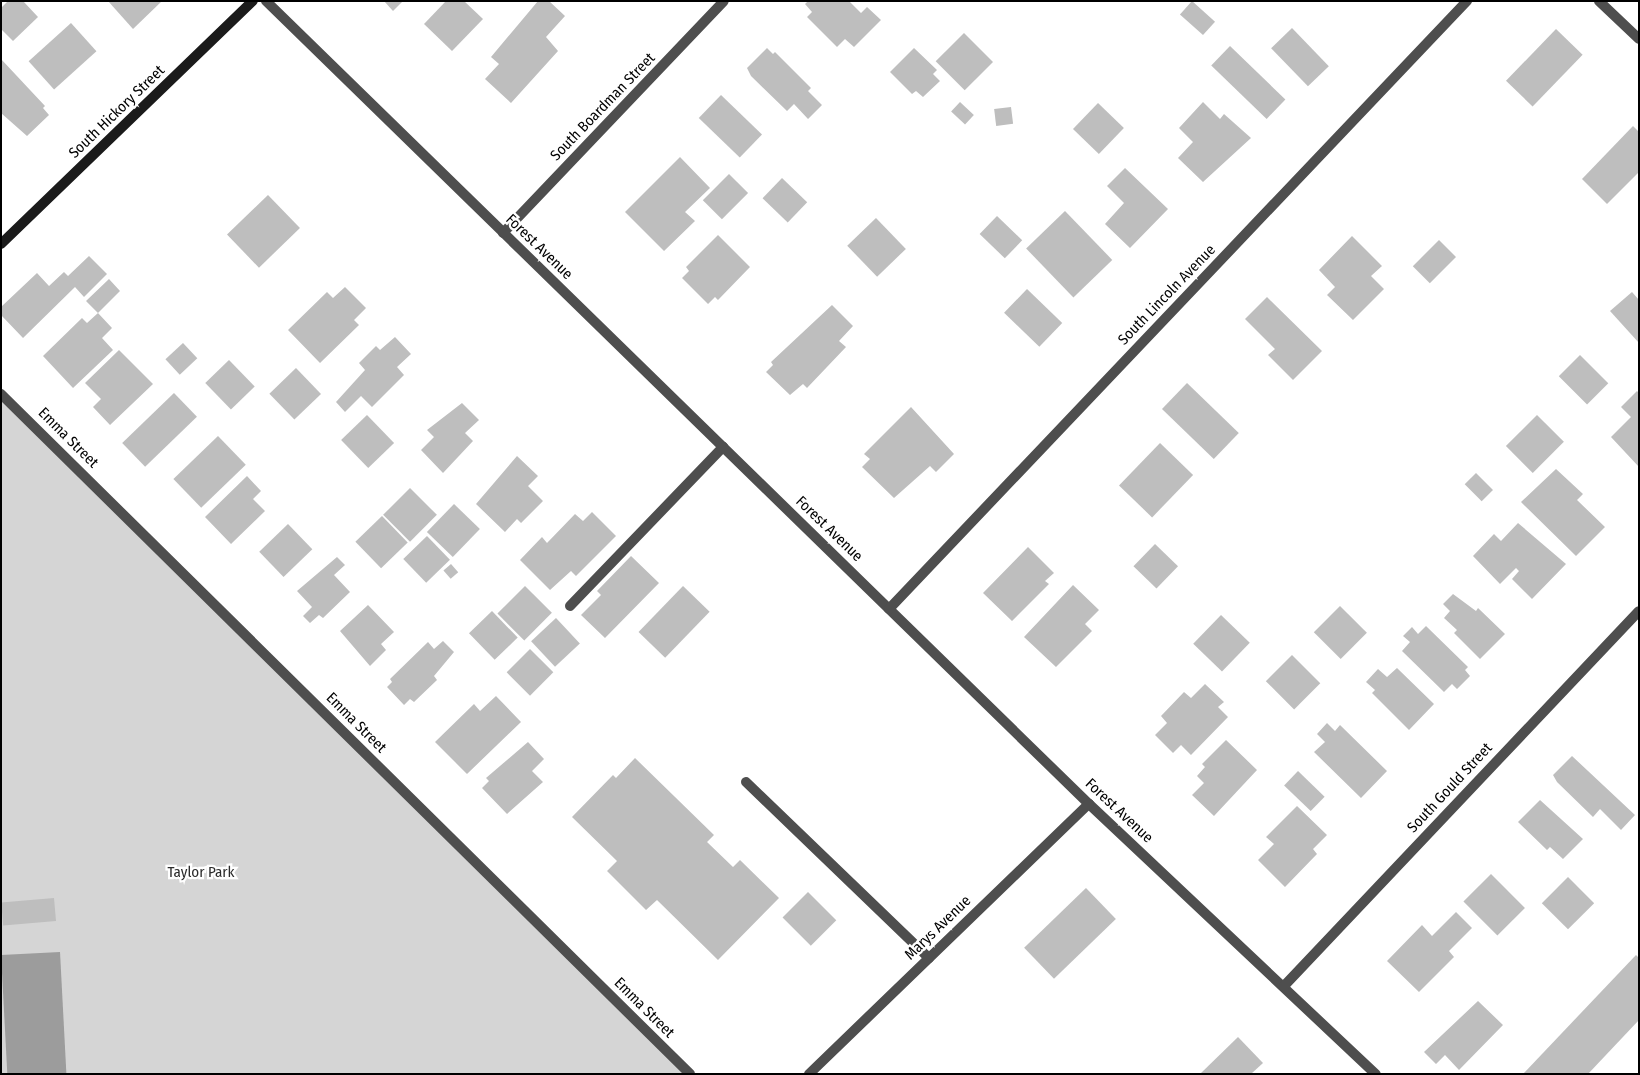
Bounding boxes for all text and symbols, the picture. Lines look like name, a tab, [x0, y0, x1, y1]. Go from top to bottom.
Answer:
street label: South Boardman Street	[547, 49, 659, 165]
street label: South Hickory Street	[65, 62, 169, 162]
street label: Forest Avenue	[502, 211, 576, 283]
street label: South Lincoln Avenue	[1115, 241, 1219, 349]
street label: Emma Street	[34, 404, 102, 472]
street label: Forest Avenue	[792, 493, 866, 565]
street label: Emma Street	[322, 689, 390, 757]
street label: South Gould Street	[1404, 739, 1496, 837]
street label: Forest Avenue	[1081, 775, 1157, 847]
park label: Taylor Park	[167, 864, 235, 882]
street label: Marys Avenue	[901, 892, 975, 964]
street label: Emma Street	[610, 974, 678, 1042]

